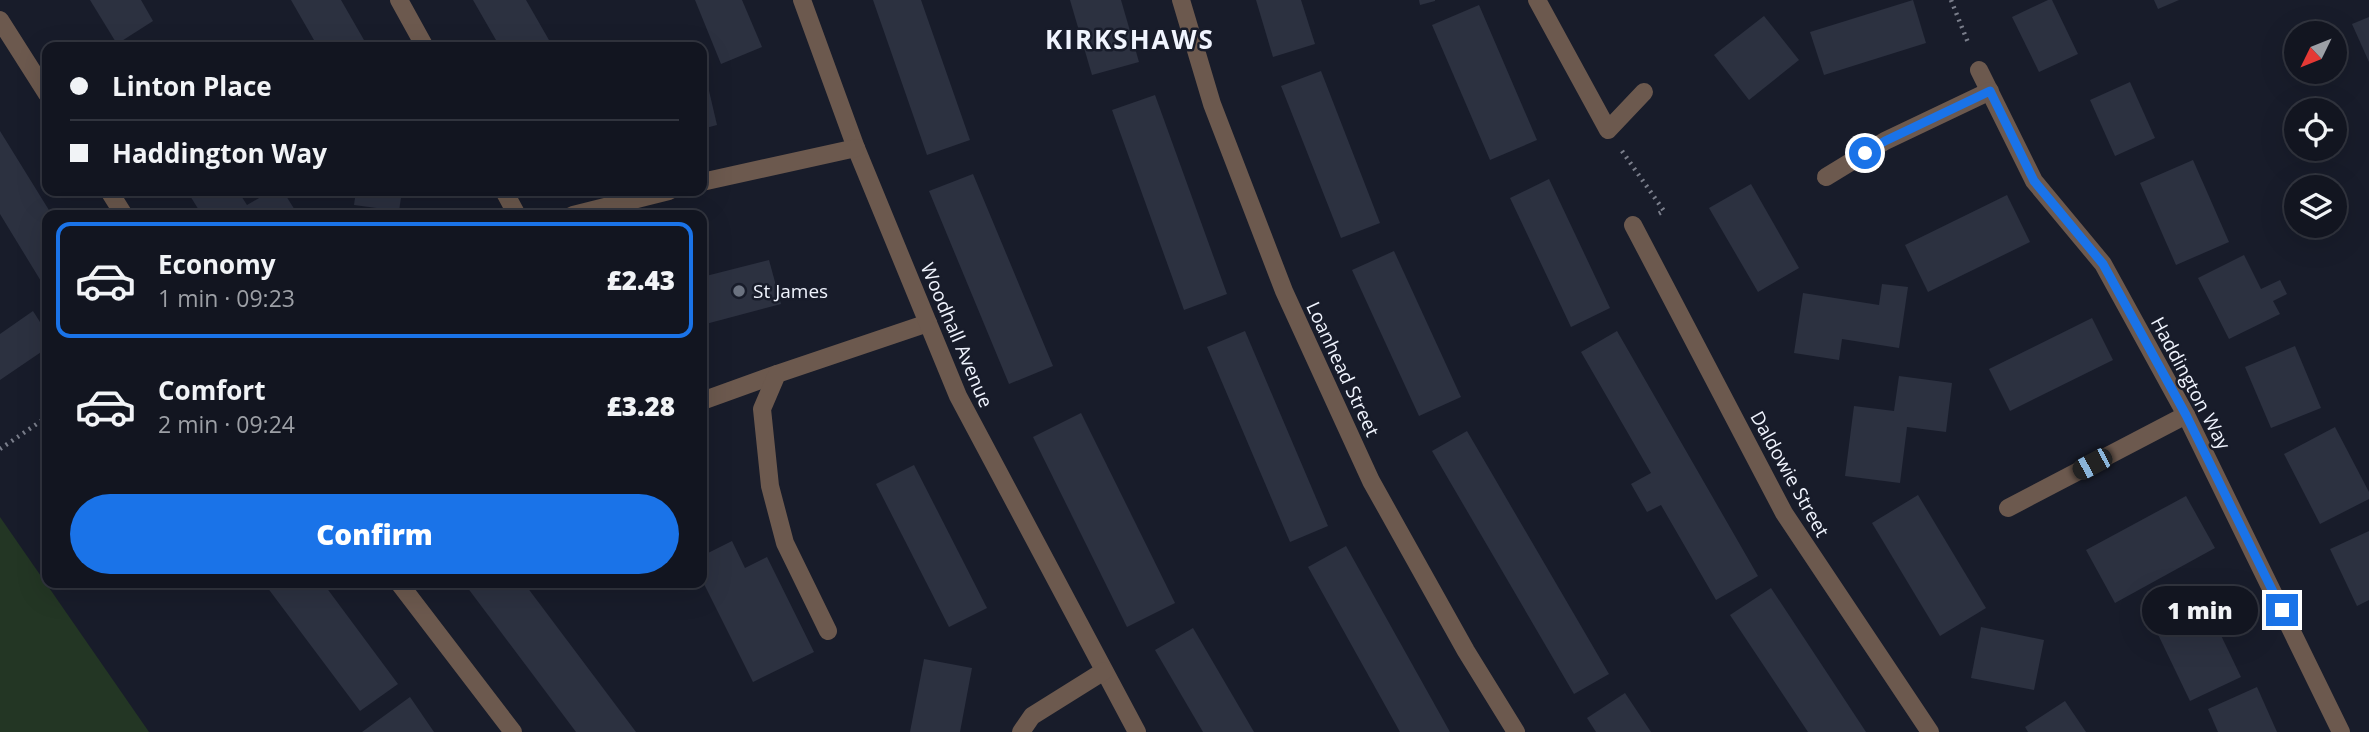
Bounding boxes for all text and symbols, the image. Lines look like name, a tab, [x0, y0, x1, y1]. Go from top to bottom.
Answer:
district label: KIRKSHAWS	[1045, 21, 1215, 57]
north arrow	[2284, 21, 2347, 84]
map controls	[2284, 21, 2347, 238]
text: Linton Place	[112, 68, 272, 104]
button: locate	[2284, 98, 2347, 161]
text: Haddington Way	[112, 135, 327, 171]
route start	[1849, 137, 1881, 169]
button: layers	[2284, 175, 2347, 238]
text: Economy	[158, 246, 276, 282]
icon: car	[74, 249, 137, 312]
street label: Woodhall Avenue	[915, 259, 999, 411]
text: £2.43	[607, 262, 675, 298]
place label: St James	[753, 278, 828, 304]
text: 1 min · 09:23	[158, 282, 295, 314]
marker: St James	[731, 283, 747, 299]
street label: Loanhead Street	[1300, 297, 1386, 441]
street label: Haddington Way	[2145, 312, 2237, 454]
text: Comfort	[158, 372, 265, 408]
icon: car	[74, 375, 137, 438]
text: £3.28	[607, 388, 675, 424]
street label: Daldowie Street	[1745, 406, 1836, 542]
text: 2 min · 09:24	[158, 408, 295, 440]
car	[2069, 445, 2116, 483]
button: Confirm	[70, 494, 679, 574]
callout: 1 min	[2142, 586, 2258, 634]
text: 1 min	[2167, 594, 2233, 626]
route end	[2266, 594, 2298, 626]

